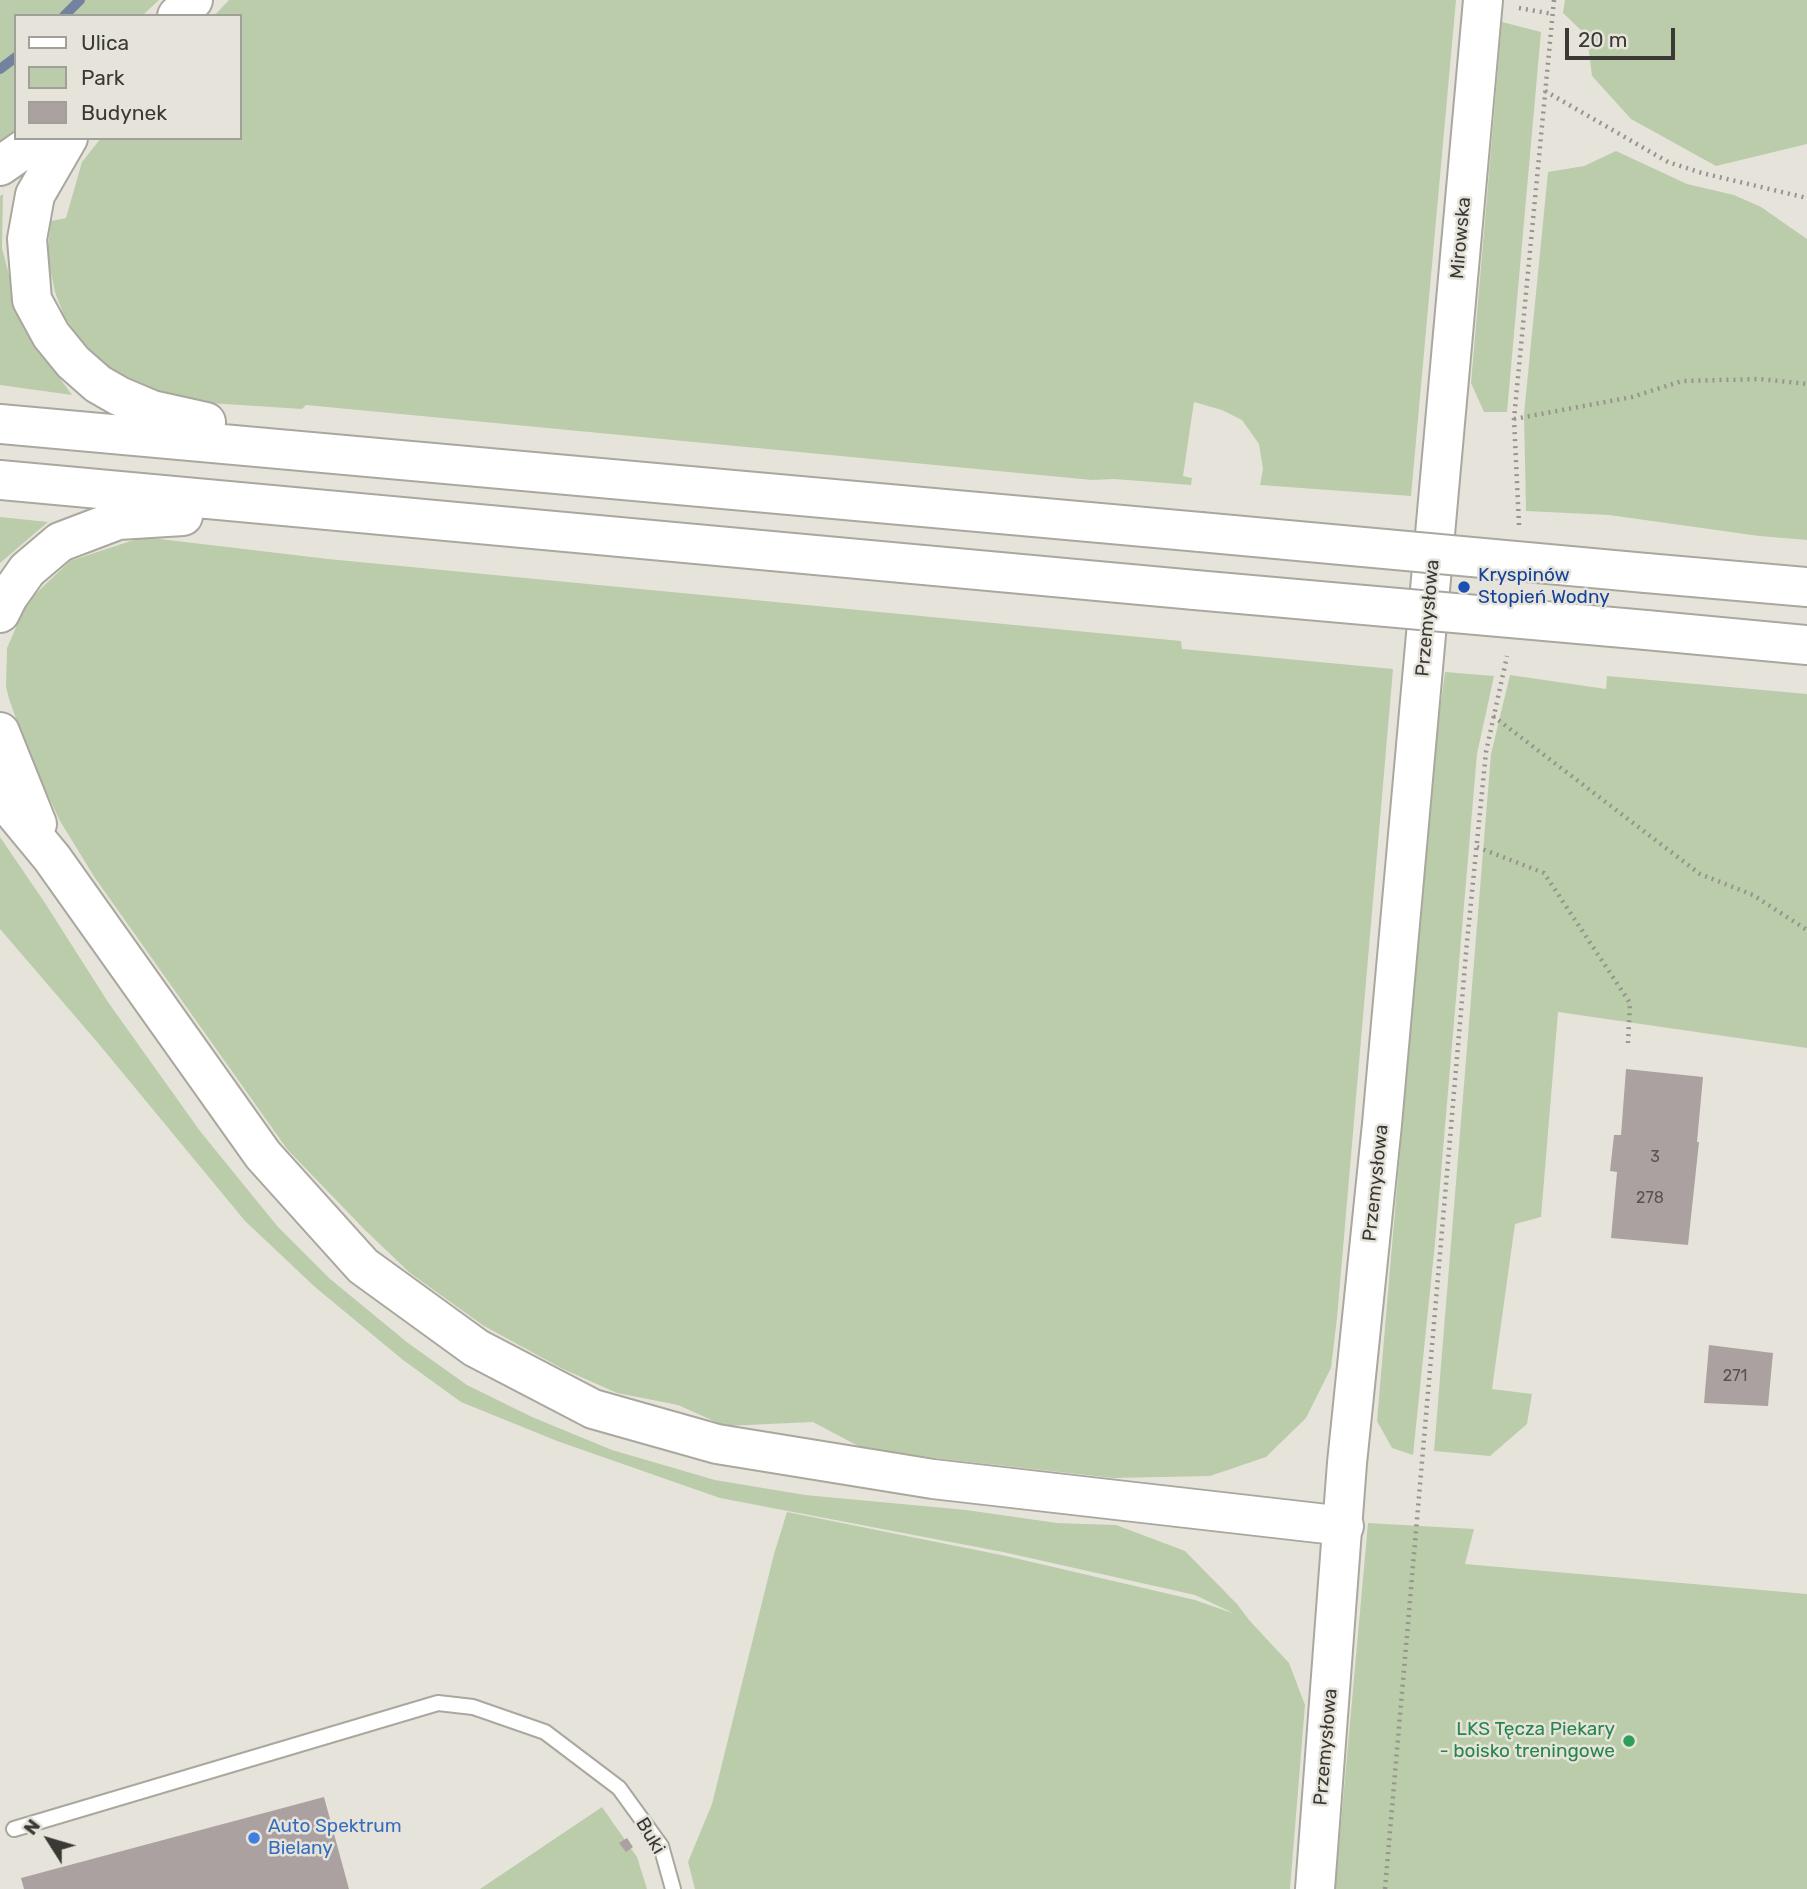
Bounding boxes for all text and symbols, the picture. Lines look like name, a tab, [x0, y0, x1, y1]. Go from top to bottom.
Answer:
legend	[14, 14, 242, 140]
scale bar	[1569, 14, 1679, 58]
text: 20 m	[1578, 27, 1627, 52]
text: Ulica	[81, 30, 129, 55]
text: Park	[81, 65, 125, 90]
text: Budynek	[81, 100, 167, 125]
street label: Mirowska	[1446, 196, 1476, 280]
street label: Przemysłowa	[1412, 559, 1444, 677]
place label: Kryspinów Stopień Wodny	[1478, 565, 1610, 609]
marker: Kryspinów Stopień Wodny	[1456, 579, 1472, 595]
street label: Przemysłowa	[1359, 1123, 1393, 1243]
house number: 3	[1650, 1147, 1660, 1167]
house number: 278	[1636, 1188, 1664, 1208]
house number: 271	[1723, 1366, 1747, 1386]
street label: Przemysłowa	[1310, 1688, 1342, 1806]
place label: LKS Tęcza Piekary - boisko treningowe	[1439, 1719, 1615, 1763]
marker: LKS Tęcza Piekary - boisko treningowe	[1621, 1733, 1637, 1749]
north arrow	[14, 1805, 84, 1875]
street label: Buki	[630, 1814, 670, 1858]
text: N	[19, 1815, 45, 1839]
place label: Auto Spektrum Bielany	[268, 1816, 402, 1860]
marker: Auto Spektrum Bielany	[246, 1830, 262, 1846]

